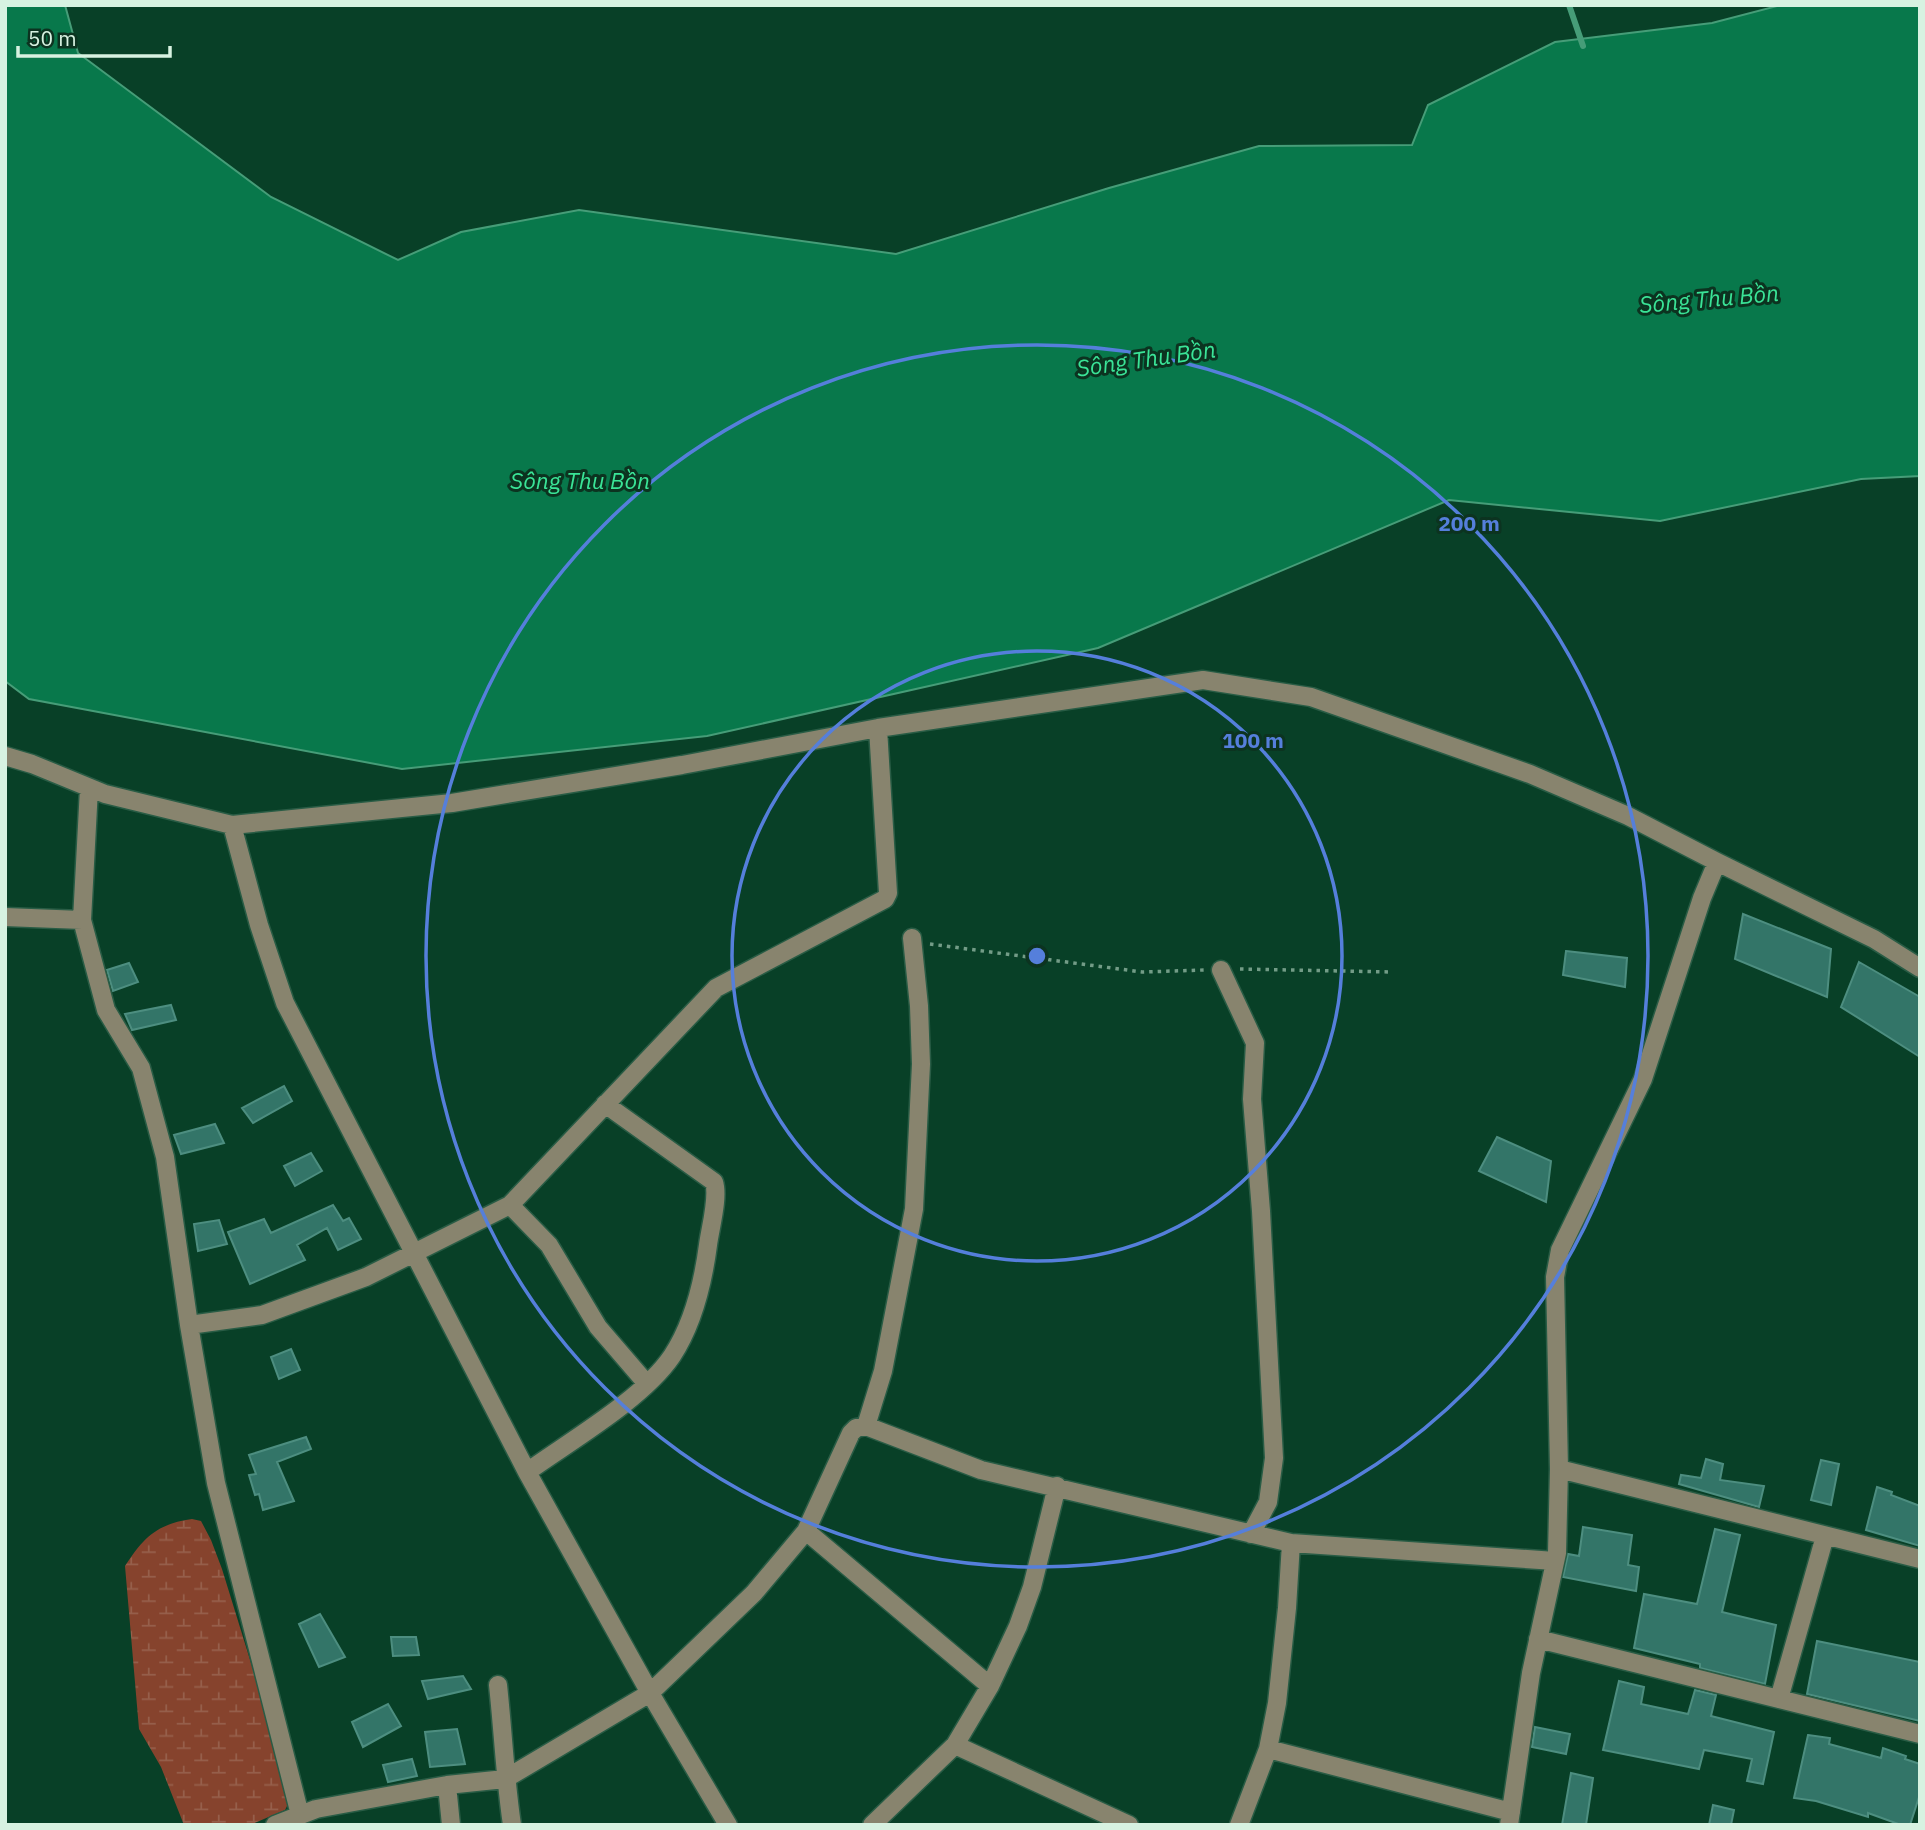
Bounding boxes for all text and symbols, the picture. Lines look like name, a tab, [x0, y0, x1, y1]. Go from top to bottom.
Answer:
scale bar	[18, 14, 170, 58]
text: 50 m	[28, 24, 77, 52]
water label: Sông Thu Bồn	[1638, 277, 1780, 319]
water label: Sông Thu Bồn	[1074, 333, 1217, 383]
water label: Sông Thu Bồn	[510, 465, 650, 495]
text: 200 m	[1438, 509, 1500, 537]
text: 100 m	[1222, 726, 1284, 754]
centre of rings	[1025, 944, 1049, 968]

